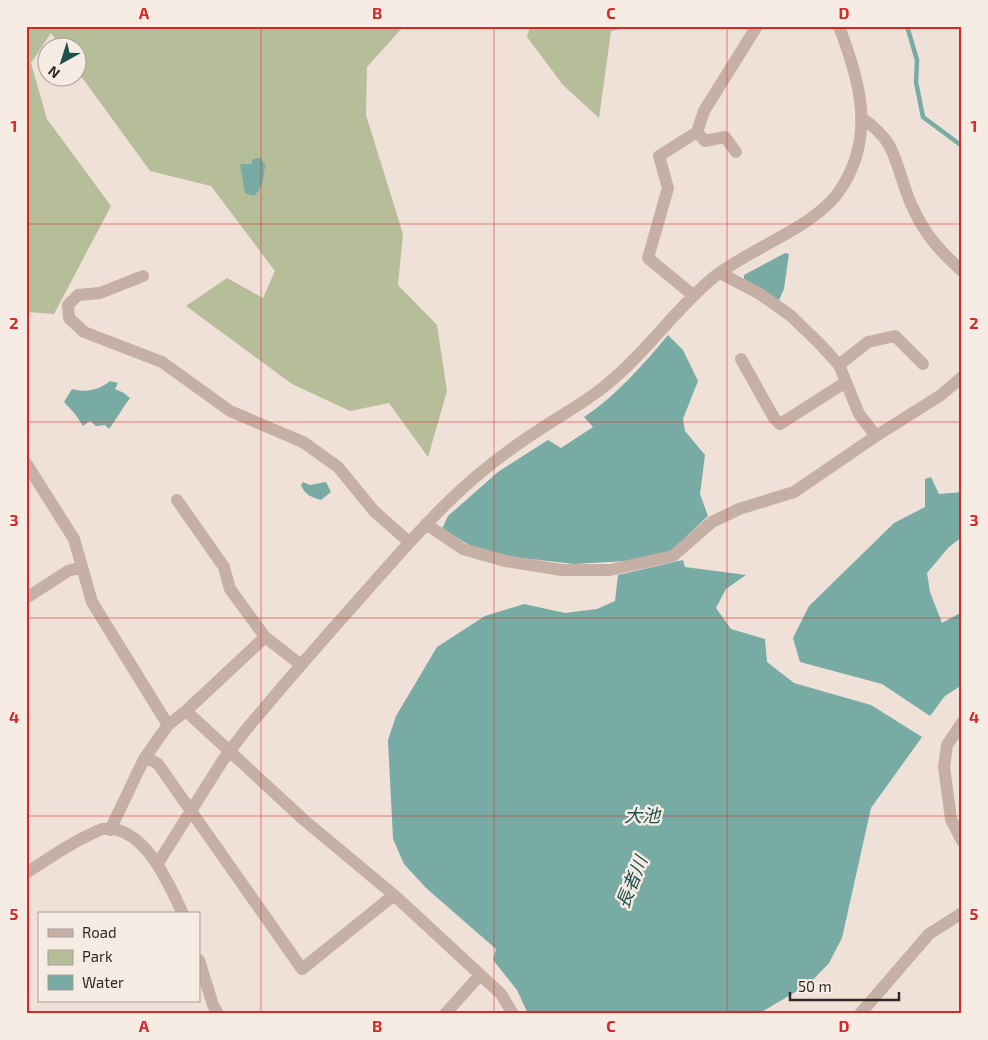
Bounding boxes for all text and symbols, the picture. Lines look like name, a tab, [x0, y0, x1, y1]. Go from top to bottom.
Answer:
text: A	[139, 3, 150, 22]
text: B	[372, 3, 382, 22]
text: C	[606, 3, 616, 22]
text: D	[839, 3, 850, 22]
north arrow	[38, 38, 88, 88]
text: N	[44, 63, 63, 82]
text: 1	[11, 116, 17, 135]
text: 1	[971, 116, 977, 135]
text: 2	[9, 313, 19, 332]
text: 2	[969, 313, 979, 332]
text: 3	[9, 510, 19, 529]
text: 3	[969, 510, 979, 529]
text: 4	[9, 707, 19, 726]
text: 4	[969, 707, 979, 726]
water label: 大池	[624, 804, 662, 826]
water label: 長者川	[611, 851, 652, 911]
text: 5	[10, 904, 19, 923]
text: 5	[970, 904, 979, 923]
legend	[38, 912, 200, 1002]
text: Road	[82, 923, 117, 941]
text: Park	[82, 947, 113, 965]
scale bar	[790, 970, 899, 1002]
text: Water	[82, 973, 124, 991]
text: 50 m	[798, 977, 832, 995]
text: A	[139, 1016, 150, 1035]
text: B	[372, 1016, 382, 1035]
text: C	[606, 1016, 616, 1035]
text: D	[839, 1016, 850, 1035]

